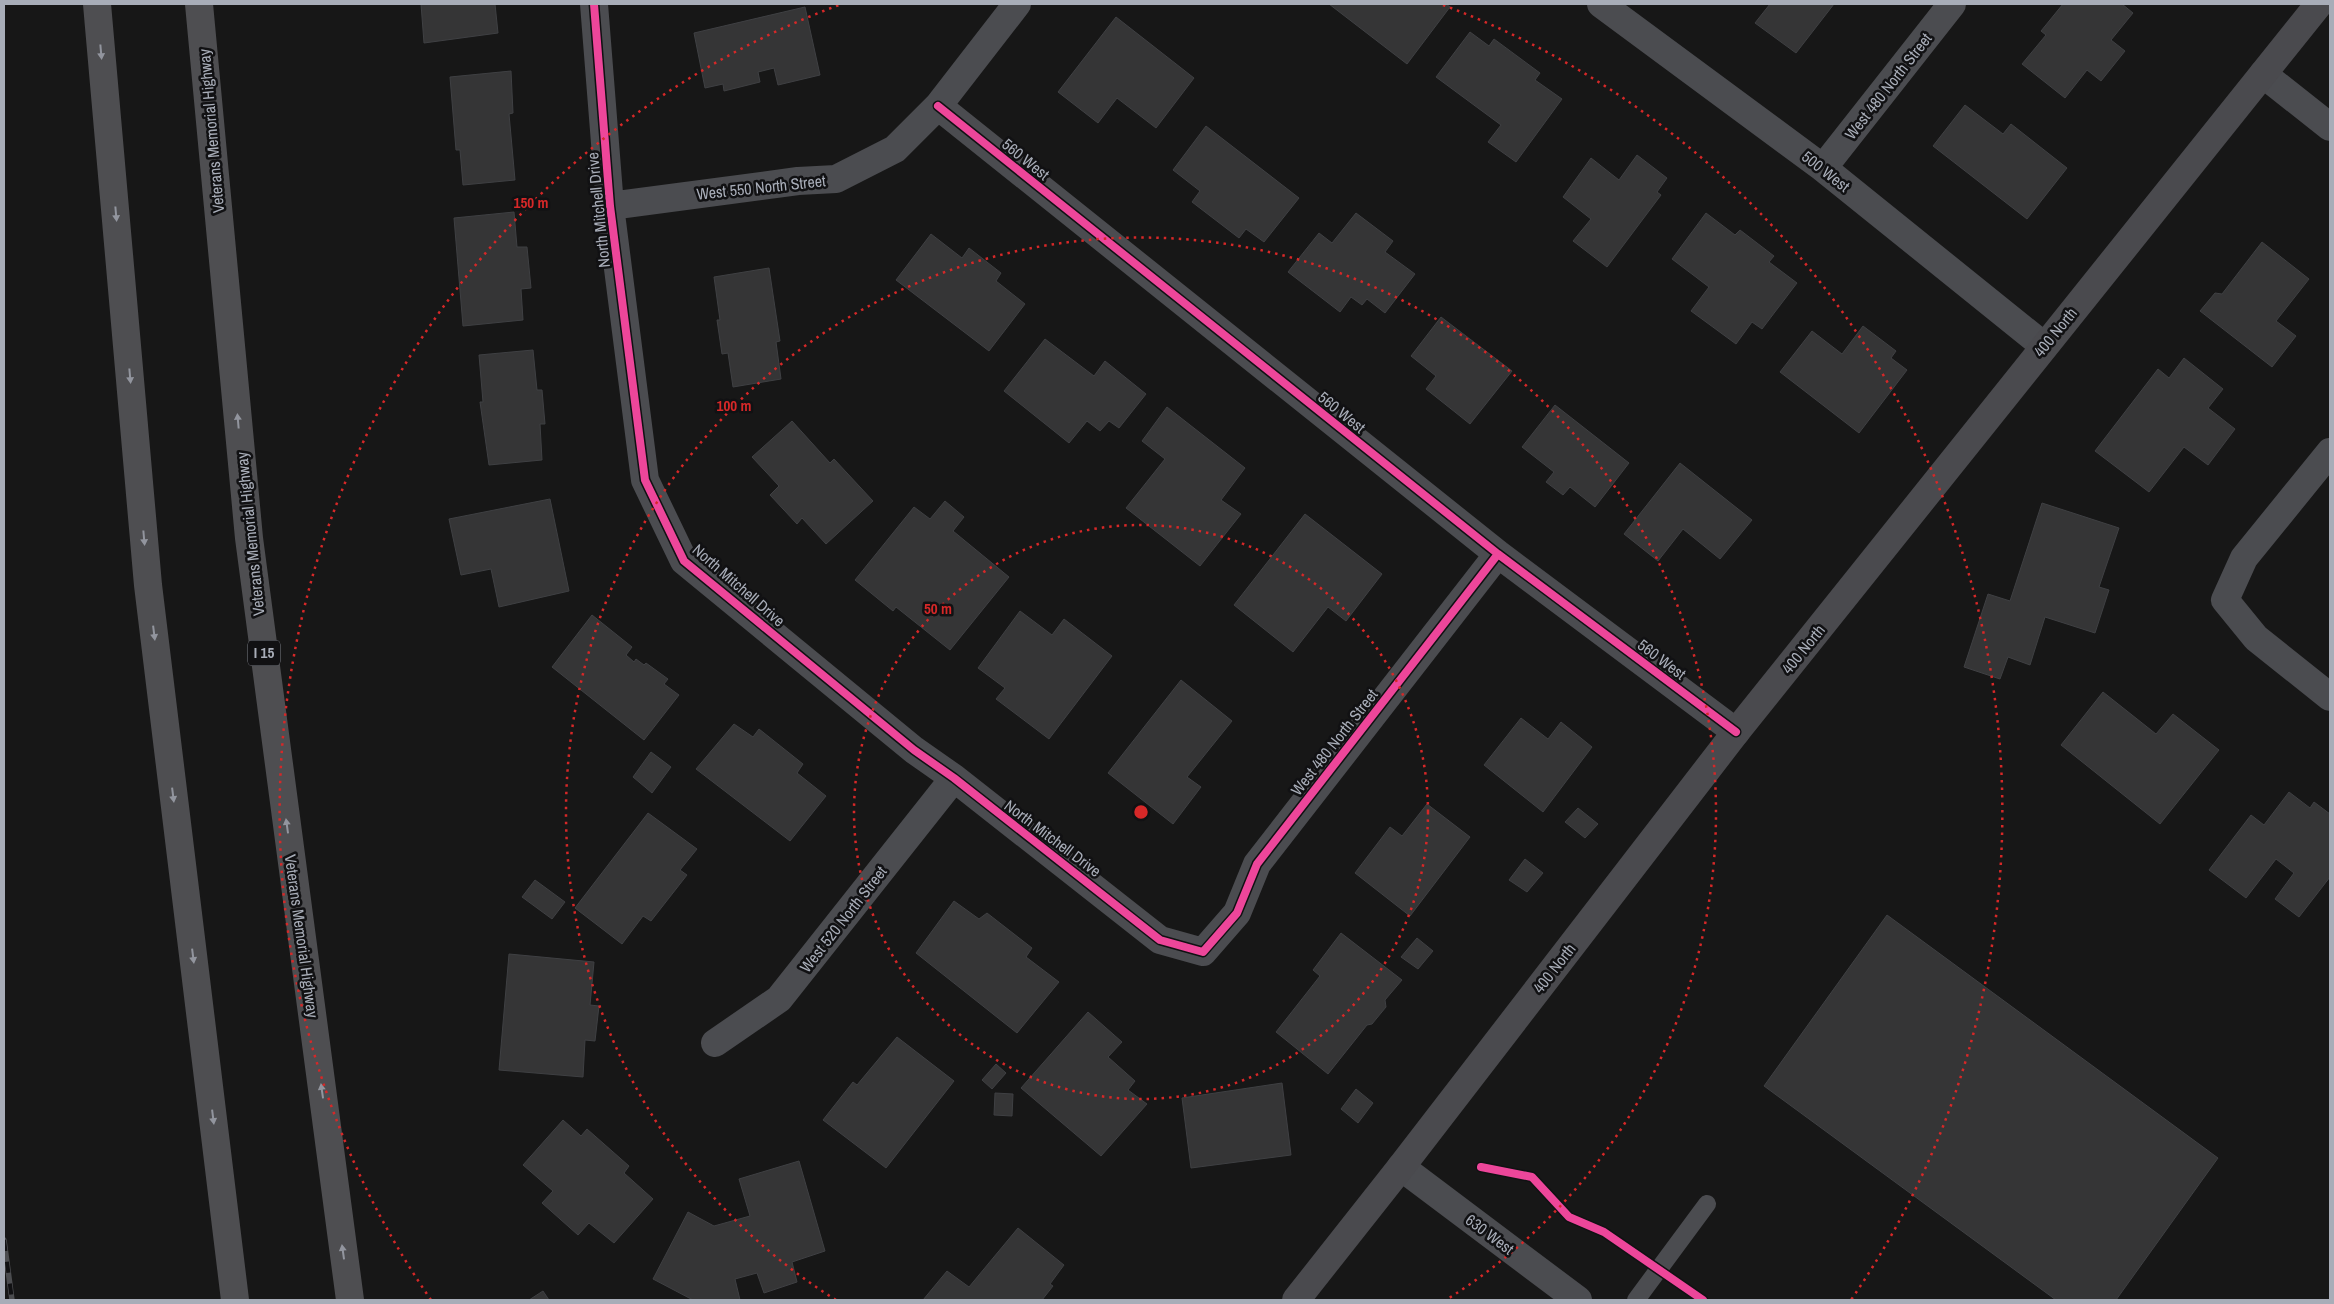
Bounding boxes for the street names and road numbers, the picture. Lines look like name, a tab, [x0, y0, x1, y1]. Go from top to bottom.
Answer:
street label: West 480 North Street	[1839, 28, 1937, 144]
street label: Veterans Memorial Highway	[193, 48, 229, 214]
street label: 560 West	[998, 133, 1055, 185]
street label: 500 West	[1797, 145, 1855, 197]
street label: North Mitchell Drive	[581, 151, 615, 269]
street label: West 550 North Street	[695, 169, 827, 205]
street label: 400 North	[2028, 303, 2082, 361]
street label: 560 West	[1314, 386, 1371, 438]
street label: Veterans Memorial Highway	[230, 450, 270, 617]
street label: North Mitchell Drive	[688, 539, 790, 631]
street label: 400 North	[1776, 620, 1830, 678]
street label: 560 West	[1633, 634, 1691, 685]
road number: I 15	[248, 640, 280, 666]
street label: West 480 North Street	[1285, 684, 1383, 800]
street label: North Mitchell Drive	[1000, 794, 1106, 882]
street label: Veterans Memorial Highway	[280, 853, 324, 1020]
street label: West 520 North Street	[794, 861, 892, 977]
street label: 400 North	[1528, 939, 1580, 997]
street label: 630 West	[1461, 1209, 1519, 1260]

